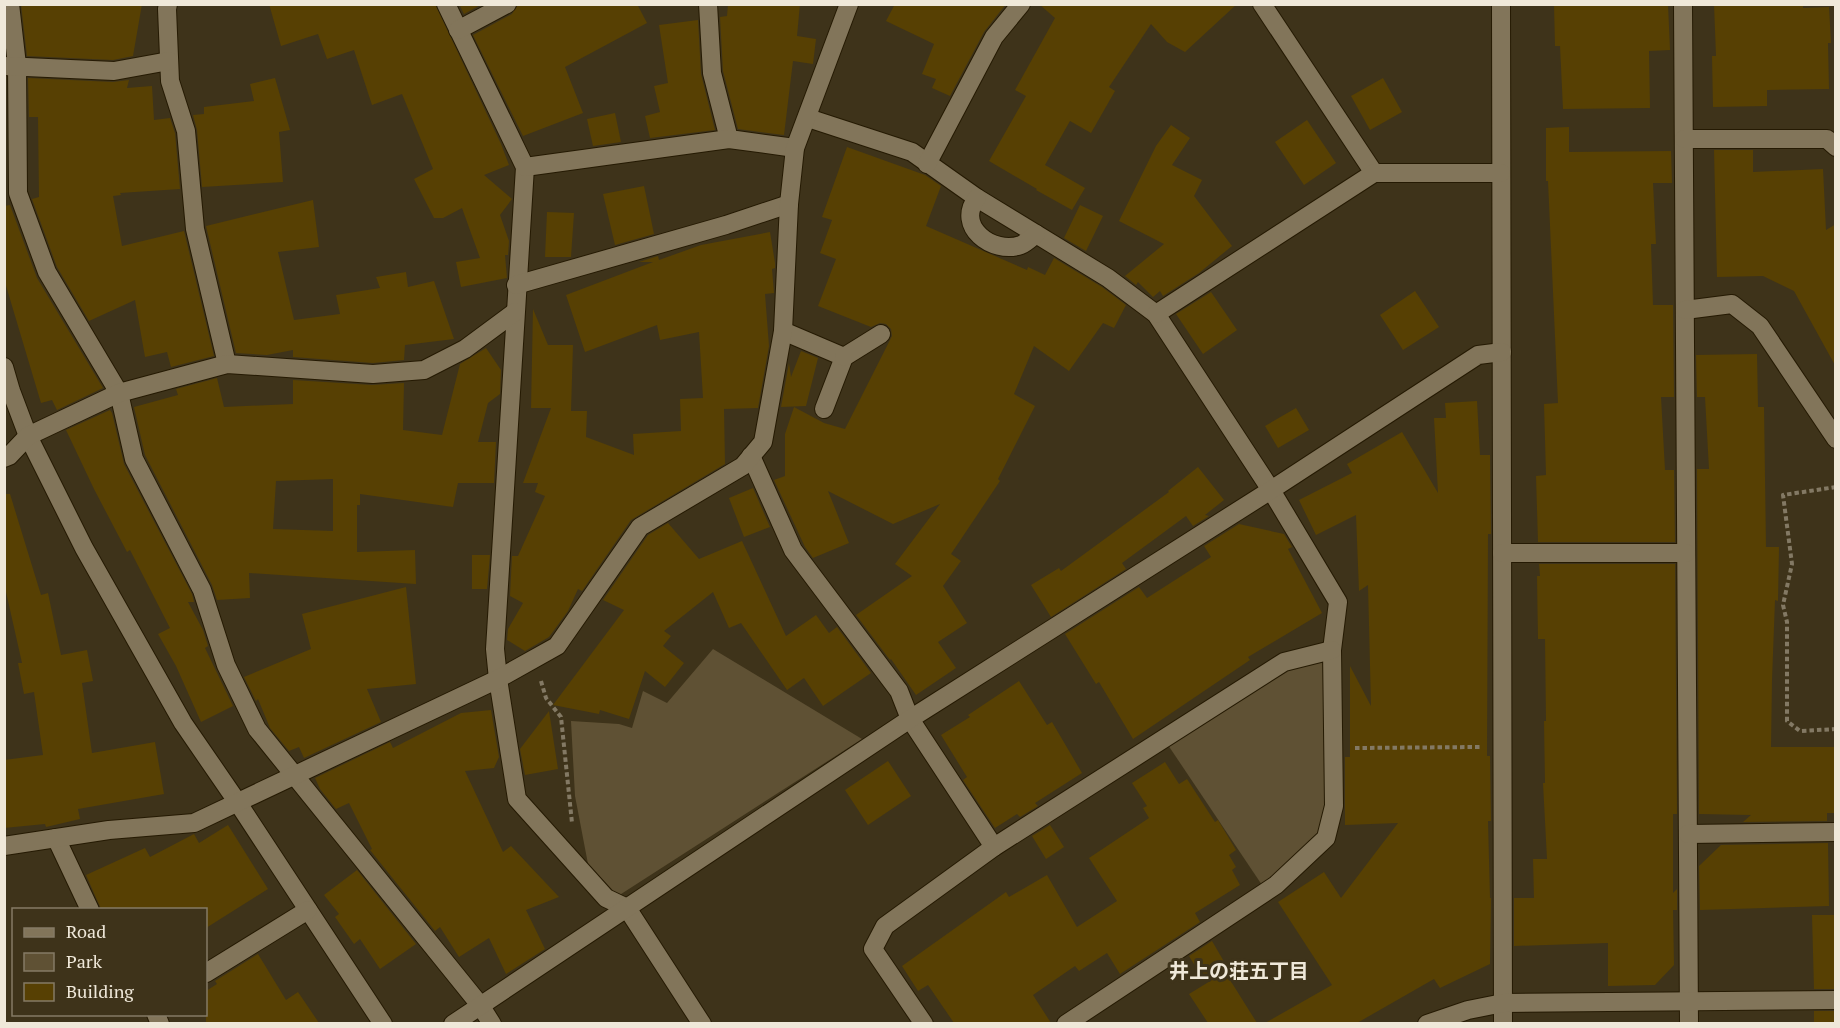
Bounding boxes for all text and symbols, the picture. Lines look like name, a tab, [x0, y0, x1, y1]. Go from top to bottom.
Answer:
legend	[12, 908, 207, 1016]
text: Road	[66, 919, 106, 943]
text: Park	[66, 949, 103, 973]
district label: 井上の荘五丁目	[1169, 957, 1309, 984]
text: Building	[66, 979, 134, 1003]

